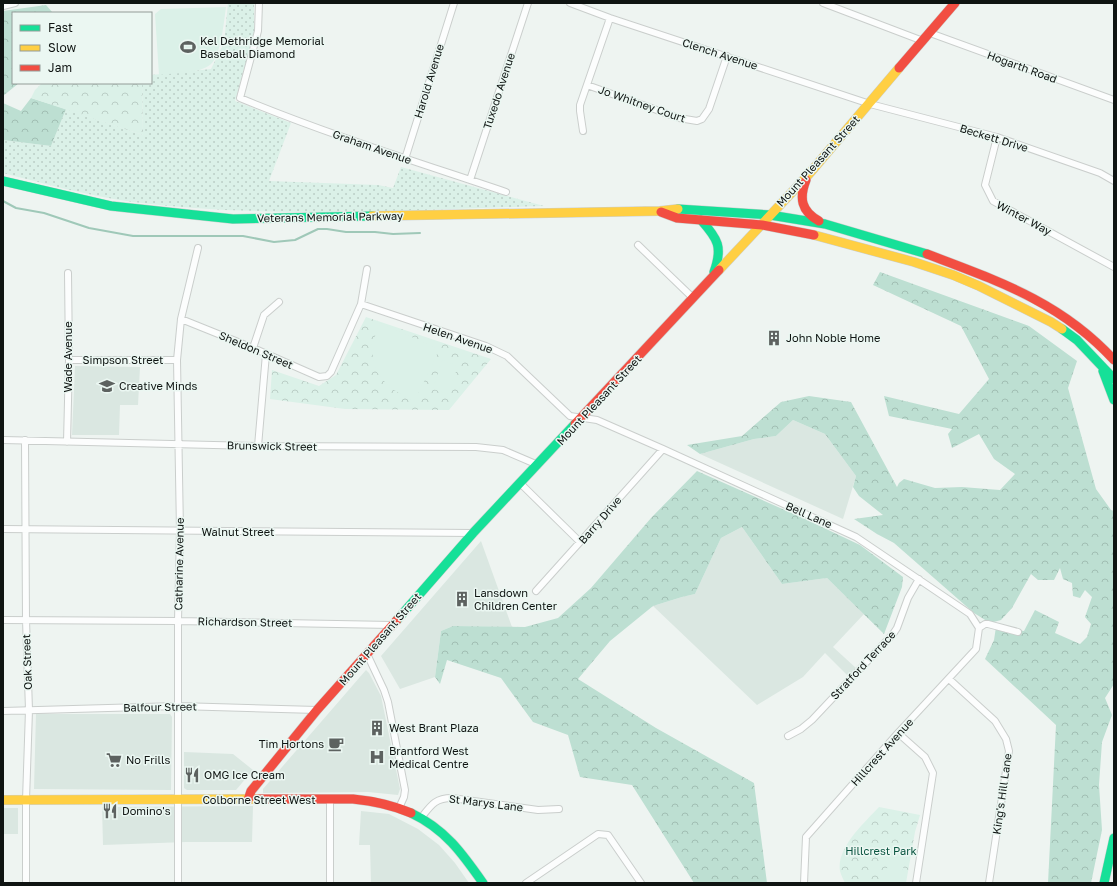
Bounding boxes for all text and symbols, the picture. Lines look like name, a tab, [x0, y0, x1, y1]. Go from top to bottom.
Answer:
legend	[12, 12, 152, 84]
text: Fast	[48, 20, 73, 35]
place label: Kel Dethridge Memorial Baseball Diamond	[200, 34, 325, 60]
street label: Clench Avenue	[681, 35, 759, 72]
sports icon: Kel Dethridge Memorial Baseball Diamond	[179, 38, 197, 56]
text: Slow	[48, 40, 76, 55]
street label: Harold Avenue	[411, 42, 446, 120]
street label: Hogarth Road	[985, 48, 1059, 85]
street label: Tuxedo Avenue	[480, 51, 517, 131]
text: Jam	[48, 60, 72, 75]
street label: Jo Whitney Court	[597, 82, 688, 125]
street label: Mount Pleasant Street	[773, 112, 862, 209]
street label: Beckett Drive	[958, 121, 1030, 154]
street label: Graham Avenue	[331, 127, 413, 166]
street label: Winter Way	[995, 198, 1054, 237]
street label: Veterans Memorial Parkway	[257, 209, 403, 224]
street label: Helen Avenue	[422, 320, 495, 356]
street label: Wade Avenue	[61, 321, 74, 393]
street label: Sheldon Street	[217, 328, 295, 371]
building icon: John Noble Home	[765, 329, 783, 347]
place label: John Noble Home	[786, 331, 880, 344]
street label: Mount Pleasant Street	[554, 352, 644, 447]
street label: Simpson Street	[83, 353, 164, 366]
school or university icon: Creative Minds	[98, 377, 116, 395]
place label: Creative Minds	[119, 379, 198, 392]
street label: Brunswick Street	[227, 438, 317, 453]
street label: Barry Drive	[575, 493, 624, 546]
street label: Bell Lane	[784, 499, 834, 531]
street label: Catharine Avenue	[171, 517, 186, 611]
street label: Walnut Street	[202, 525, 275, 538]
place label: Lansdown Children Center	[474, 586, 558, 612]
street label: Mount Pleasant Street	[336, 590, 423, 688]
building icon: Lansdown Children Center	[453, 590, 471, 608]
street label: Richardson Street	[197, 614, 293, 629]
street label: Stratford Terrace	[827, 628, 898, 702]
street label: Oak Street	[19, 634, 34, 690]
street label: Balfour Street	[123, 699, 197, 714]
street label: Hillcrest Avenue	[848, 715, 915, 788]
building icon: West Brant Plaza	[368, 719, 386, 737]
place label: West Brant Plaza	[389, 721, 479, 734]
cafe icon: Tim Hortons	[327, 735, 345, 753]
place label: Tim Hortons	[259, 737, 324, 750]
place label: Brantford West Medical Centre	[389, 744, 469, 770]
hospital icon: Brantford West Medical Centre	[368, 748, 386, 766]
supermarket icon: No Frills	[105, 751, 123, 769]
street label: King's Hill Lane	[989, 752, 1014, 835]
place label: No Frills	[126, 753, 171, 766]
restaurant icon: OMG Ice Cream	[183, 766, 201, 784]
place label: OMG Ice Cream	[204, 768, 285, 781]
street label: St Marys Lane	[448, 791, 524, 814]
street label: Colborne Street West	[202, 793, 316, 806]
restaurant icon: Domino's	[101, 802, 119, 820]
place label: Domino's	[122, 804, 171, 817]
park label: Hillcrest Park	[845, 844, 917, 857]

